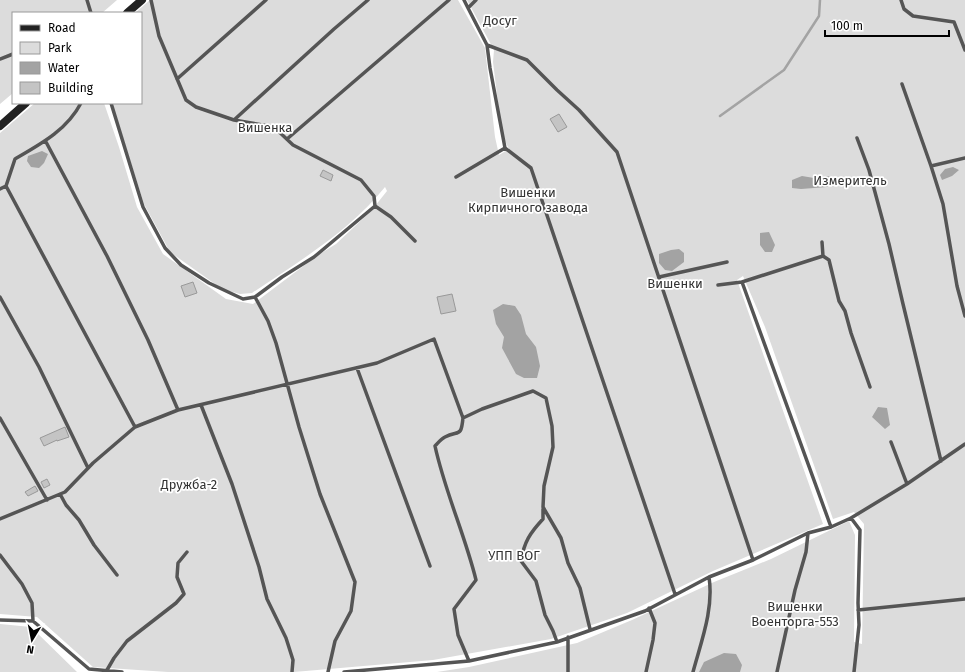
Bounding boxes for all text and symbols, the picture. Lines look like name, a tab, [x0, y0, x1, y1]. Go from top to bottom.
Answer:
legend	[12, 12, 142, 104]
scale bar	[825, 12, 949, 38]
park label: Досуг	[482, 13, 517, 28]
text: 100 m	[831, 19, 863, 33]
text: Road	[48, 21, 76, 35]
text: Park	[48, 41, 72, 55]
text: Water	[48, 61, 80, 75]
text: Building	[48, 81, 94, 95]
park label: Вишенка	[238, 120, 292, 135]
park label: Измеритель	[813, 173, 887, 188]
park label: Вишенки Кирпичного завода	[468, 185, 588, 215]
park label: Вишенки	[647, 276, 703, 291]
park label: Дружба-2	[160, 477, 217, 492]
park label: УПП ВОГ	[488, 548, 540, 563]
park label: Вишенки Военторга-553	[751, 599, 839, 629]
north arrow	[12, 620, 52, 660]
text: N	[26, 642, 35, 656]

